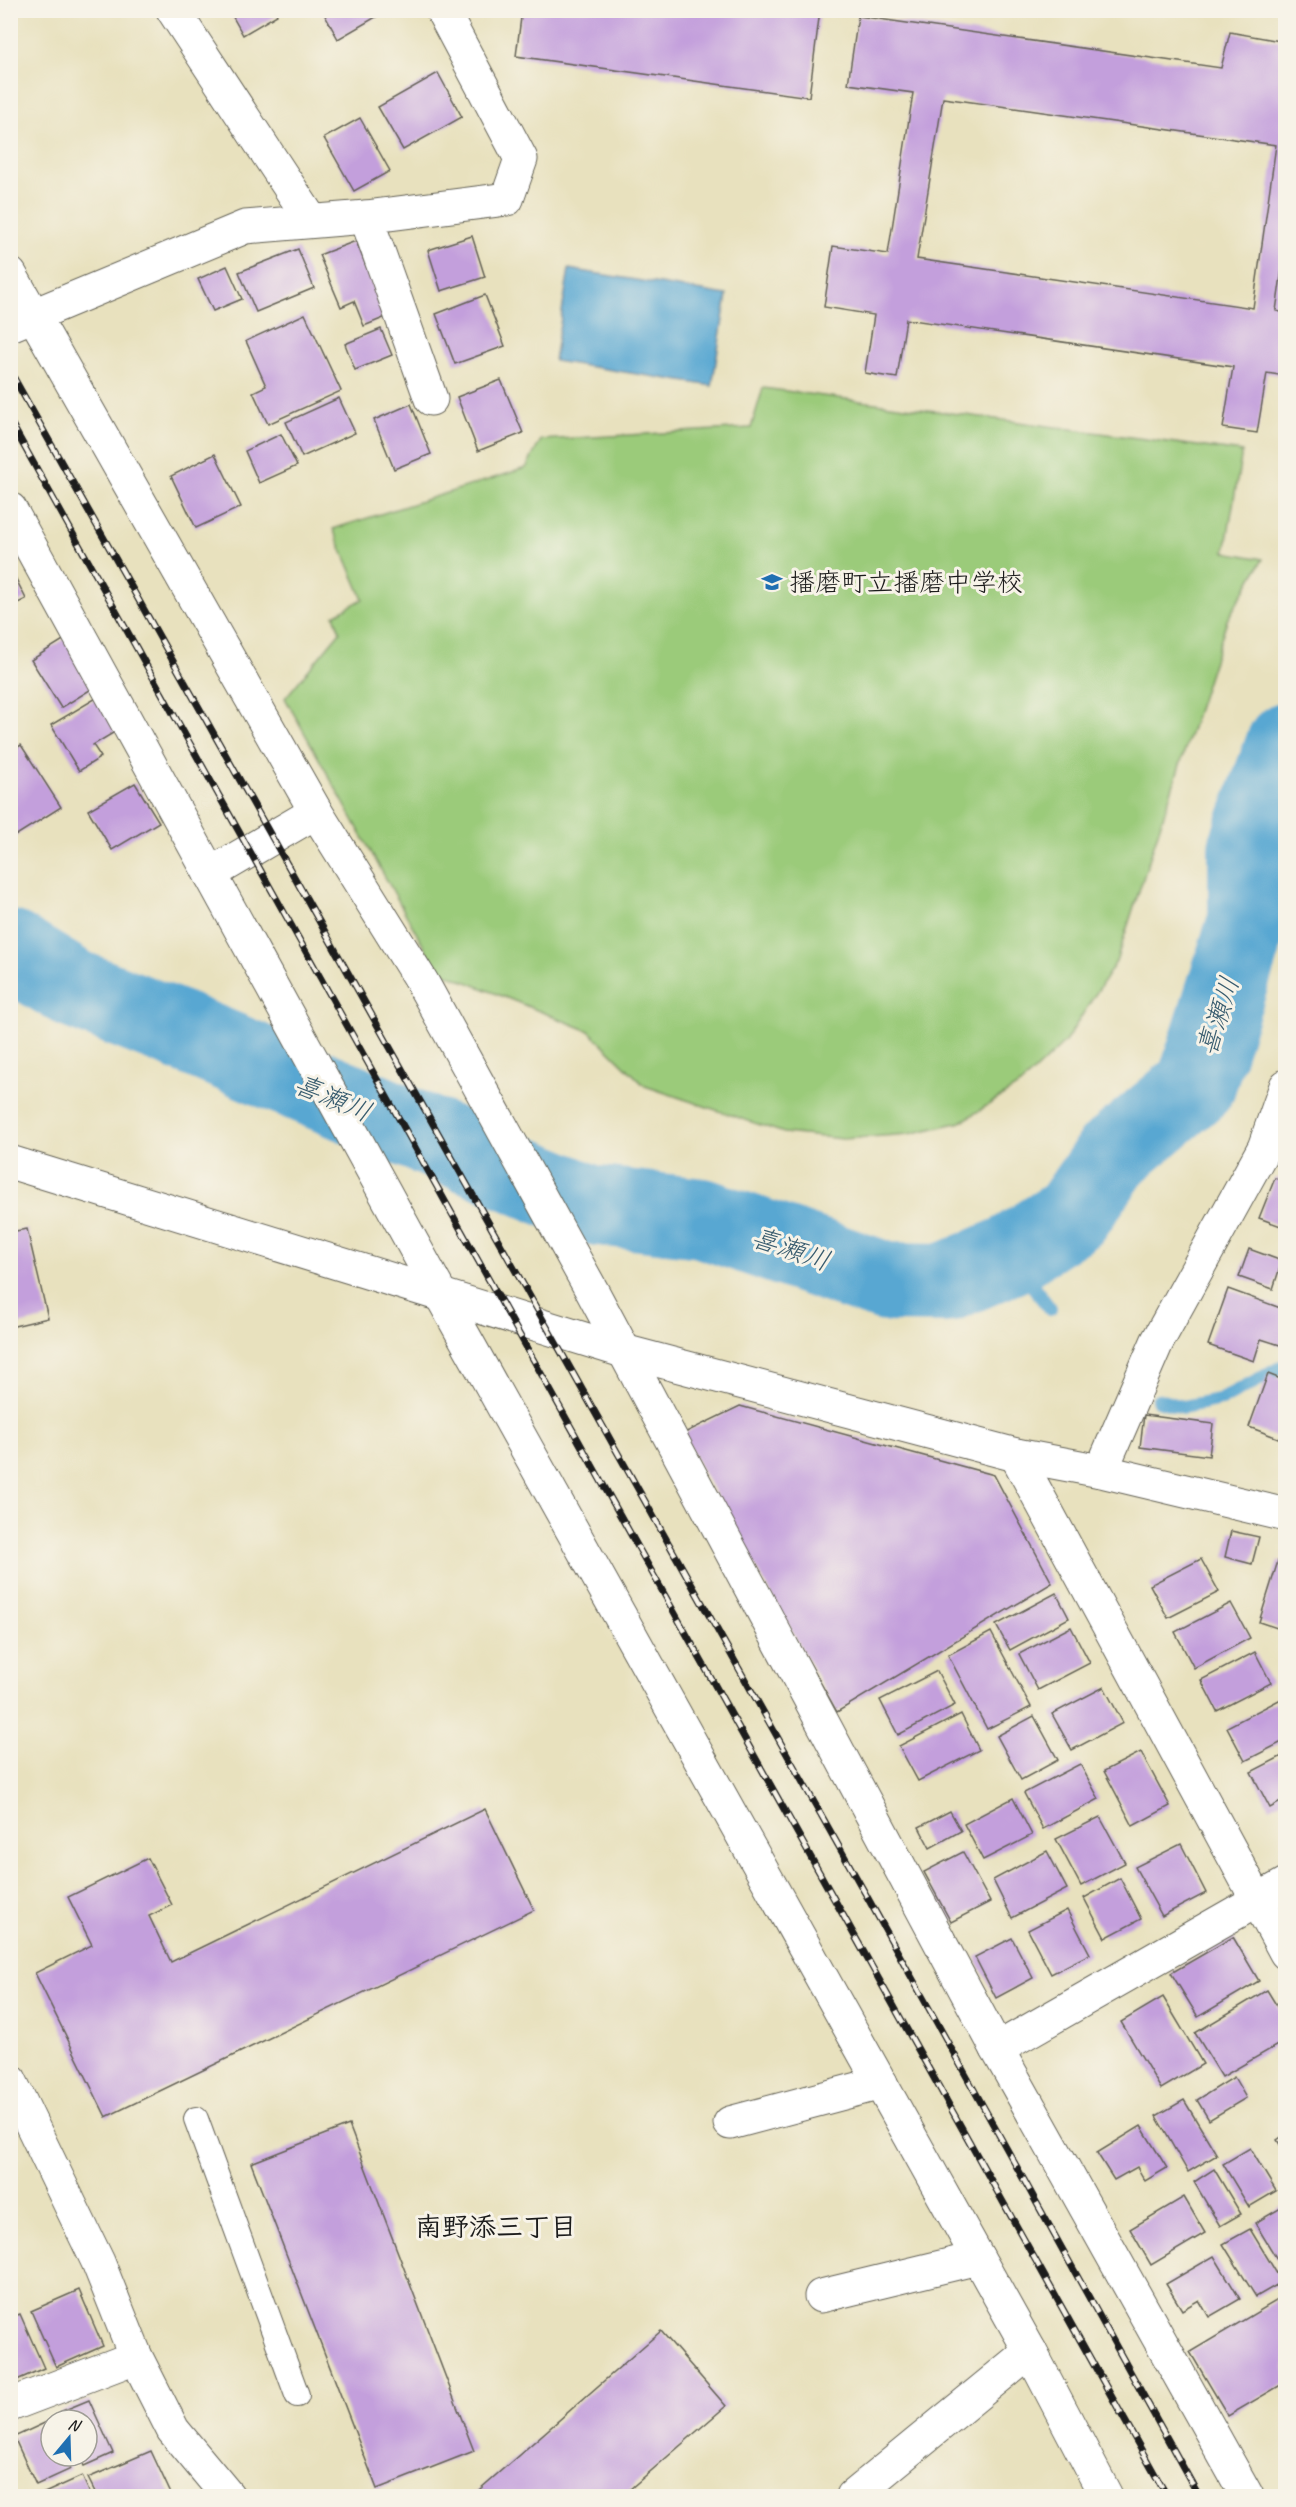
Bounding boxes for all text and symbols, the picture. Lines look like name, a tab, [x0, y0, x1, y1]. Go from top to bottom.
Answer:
place label: 播磨町立播磨中学校	[789, 566, 1023, 599]
school or university icon: 播磨町立播磨中学校	[760, 570, 784, 594]
water label: 喜瀬川	[1189, 972, 1247, 1060]
water label: 喜瀬川	[289, 1067, 377, 1129]
water label: 喜瀬川	[747, 1220, 835, 1278]
district label: 南野添三丁目	[415, 2210, 577, 2244]
north arrow	[39, 2408, 99, 2468]
text: N	[66, 2414, 84, 2437]

